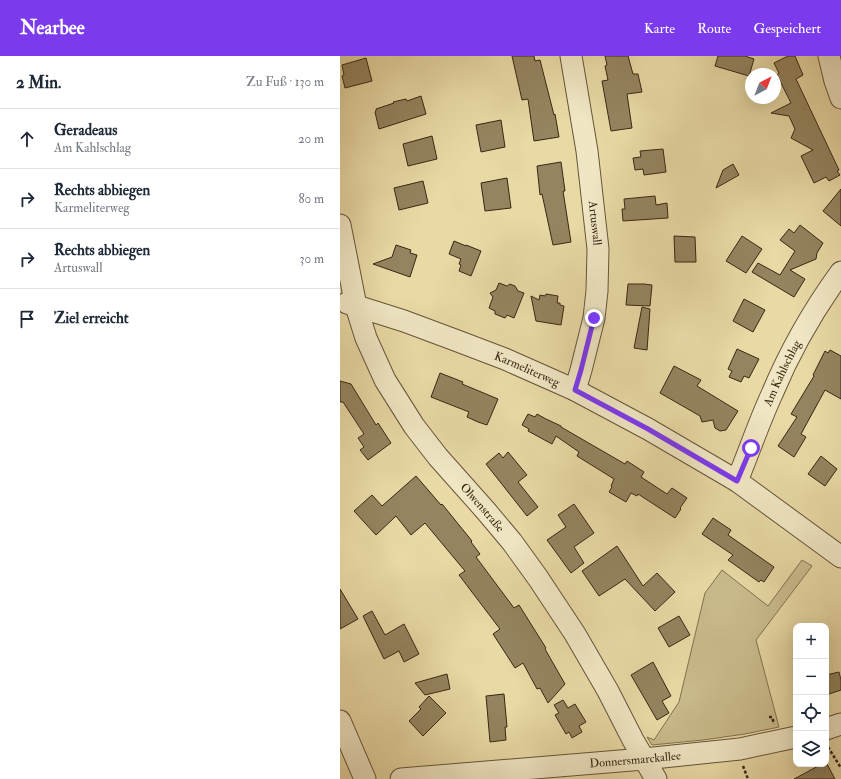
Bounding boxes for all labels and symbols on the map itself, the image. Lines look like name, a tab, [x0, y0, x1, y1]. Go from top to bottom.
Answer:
north arrow	[745, 68, 781, 104]
street label: Artuswall	[585, 199, 605, 246]
route end	[585, 309, 603, 327]
street label: Am Kahlschlag	[760, 336, 805, 409]
street label: Karmeliterweg	[492, 348, 563, 390]
route start	[742, 439, 760, 457]
street label: Olwenstraße	[457, 480, 508, 535]
street label: Donnersmarckallee	[589, 748, 682, 771]

